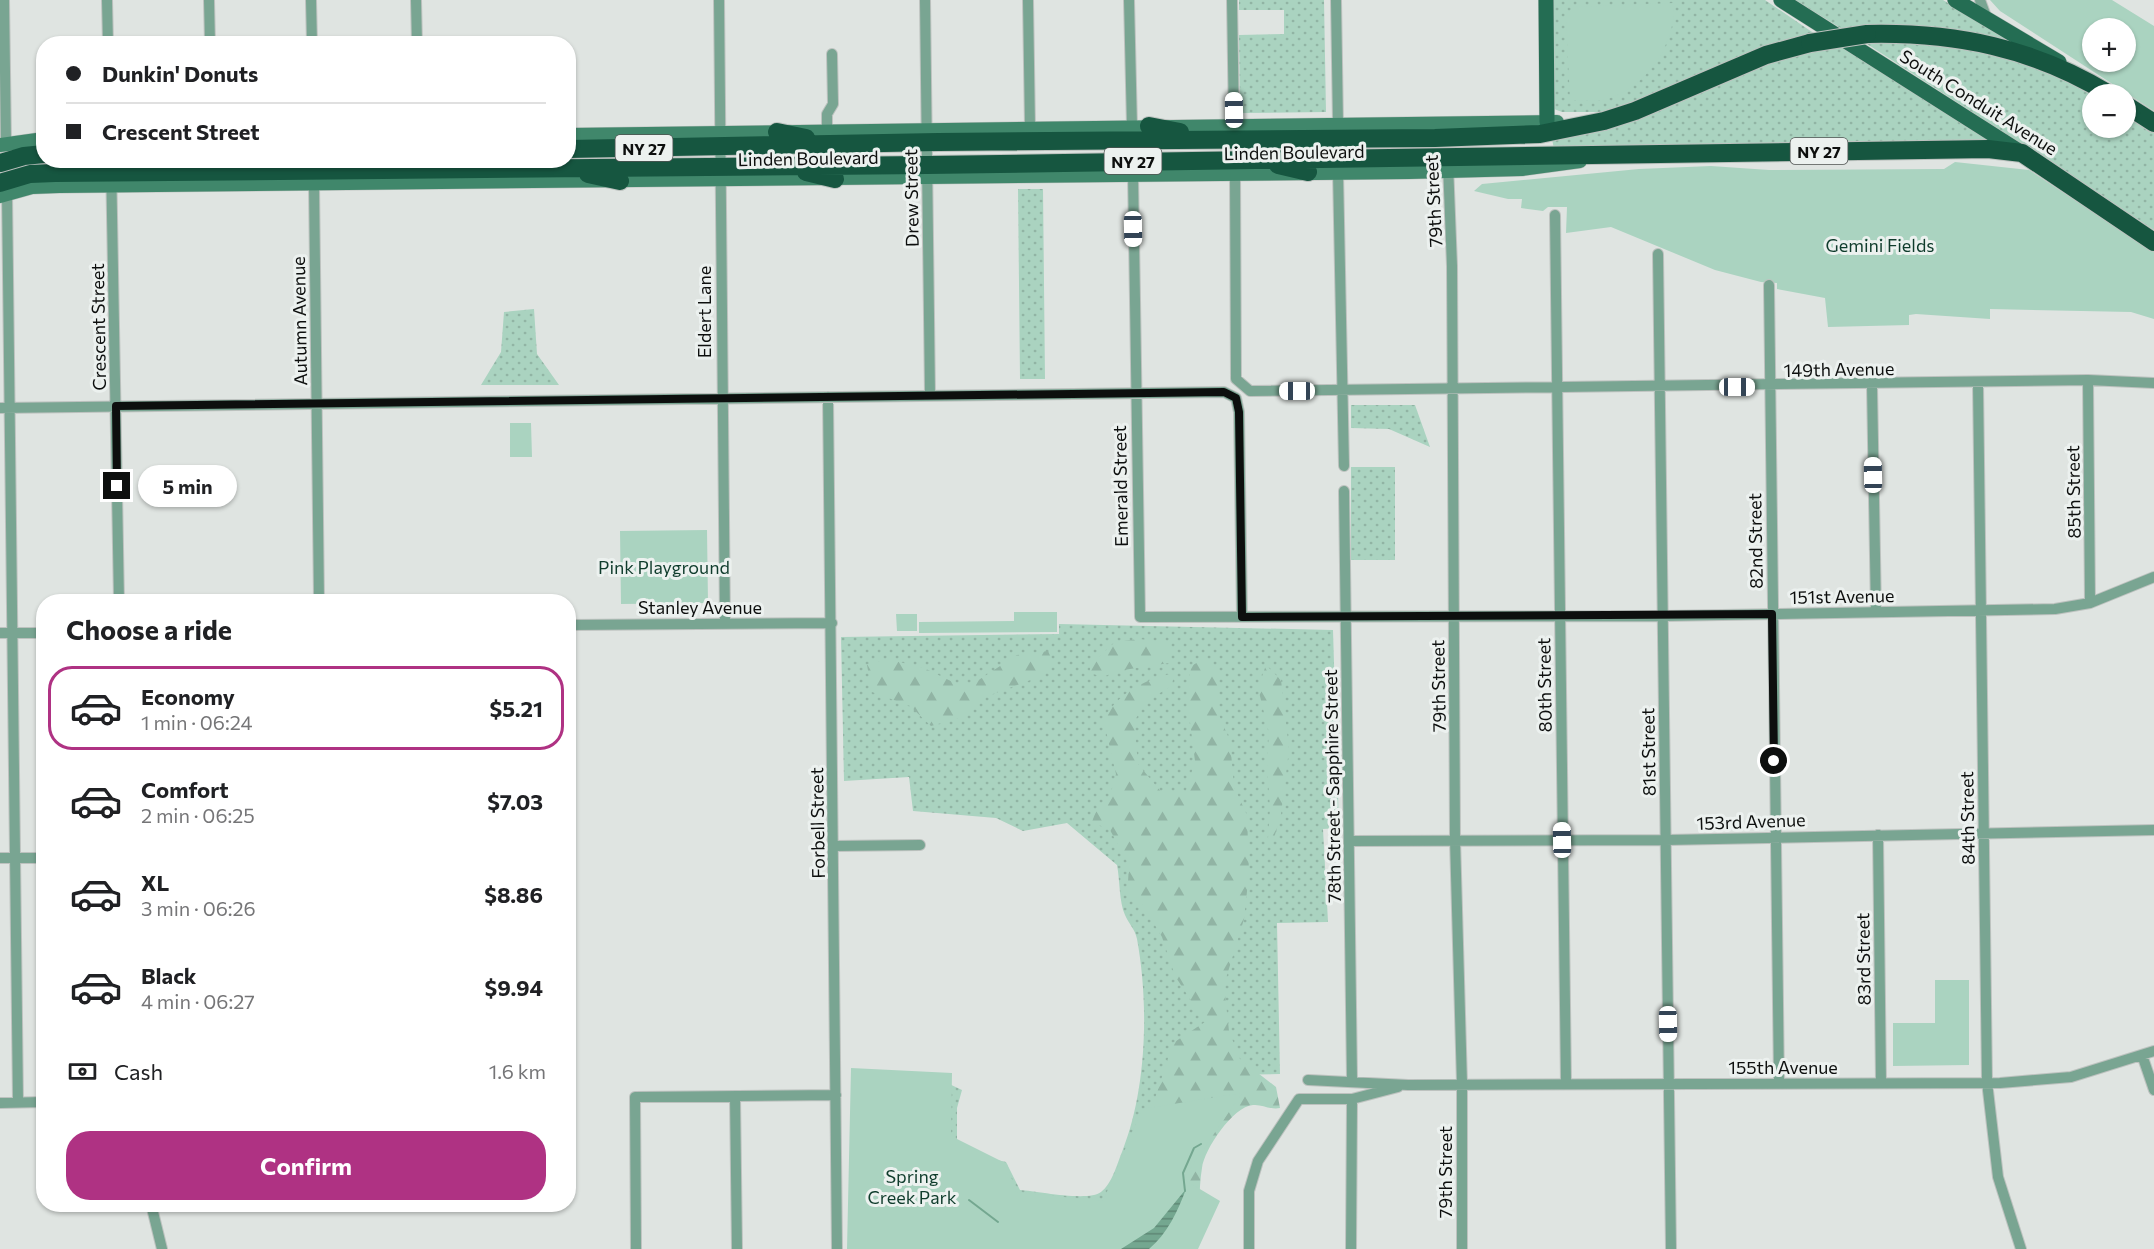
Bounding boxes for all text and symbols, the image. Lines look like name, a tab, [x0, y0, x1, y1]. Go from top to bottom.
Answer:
map controls	[2082, 18, 2136, 138]
button: +	[2082, 18, 2136, 72]
street label: South Conduit Avenue	[1896, 44, 2062, 160]
text: Dunkin' Donuts	[102, 60, 258, 87]
button: −	[2082, 84, 2136, 138]
car	[1225, 92, 1243, 128]
text: Crescent Street	[102, 118, 260, 145]
road number: NY 27	[616, 135, 672, 161]
road number: NY 27	[1790, 138, 1848, 164]
street label: Linden Boulevard	[1223, 140, 1365, 164]
street label: Linden Boulevard	[737, 146, 879, 170]
road number: NY 27	[1104, 148, 1162, 174]
street label: Drew Street	[899, 149, 923, 247]
street label: 79th Street	[1420, 154, 1446, 248]
car	[1124, 211, 1142, 247]
park label: Gemini Fields	[1825, 234, 1935, 256]
street label: Autumn Avenue	[287, 256, 311, 386]
street label: Crescent Street	[86, 263, 110, 391]
street label: Eldert Lane	[693, 266, 715, 358]
street label: 149th Avenue	[1784, 357, 1894, 381]
car	[1719, 378, 1755, 396]
car	[1279, 382, 1315, 400]
street label: Emerald Street	[1108, 425, 1132, 547]
street label: 85th Street	[2061, 445, 2085, 539]
car	[1864, 457, 1882, 493]
callout: 5 min	[138, 465, 237, 507]
route end	[103, 472, 130, 499]
text: 5 min	[162, 474, 213, 498]
street label: 82nd Street	[1743, 493, 1767, 589]
park label: Pink Playground	[598, 556, 730, 578]
street label: 151st Avenue	[1789, 584, 1895, 608]
street label: Stanley Avenue	[638, 596, 762, 618]
text: Choose a ride	[66, 613, 232, 646]
street label: 80th Street	[1532, 637, 1556, 733]
street label: 79th Street	[1426, 640, 1450, 732]
street label: 78th Street - Sapphire Street	[1319, 669, 1345, 903]
icon: car	[69, 681, 123, 735]
text: Economy	[141, 683, 235, 710]
text: $5.21	[490, 695, 543, 722]
street label: 81st Street	[1636, 708, 1660, 796]
text: 1 min · 06:24	[141, 710, 252, 734]
route start	[1760, 747, 1787, 774]
street label: Forbell Street	[805, 767, 829, 879]
street label: 84th Street	[1955, 771, 1979, 865]
icon: car	[69, 774, 123, 828]
text: Comfort	[141, 776, 229, 803]
text: $7.03	[487, 788, 543, 815]
text: 2 min · 06:25	[141, 803, 255, 827]
street label: 153rd Avenue	[1696, 808, 1806, 834]
car	[1553, 822, 1571, 858]
icon: car	[69, 867, 123, 921]
text: XL	[141, 869, 169, 896]
text: $8.86	[484, 881, 543, 908]
text: 3 min · 06:26	[141, 896, 256, 920]
street label: 83rd Street	[1851, 912, 1875, 1006]
icon: car	[69, 960, 123, 1014]
text: Black	[141, 962, 196, 989]
text: $9.94	[485, 974, 543, 1001]
text: 4 min · 06:27	[141, 989, 255, 1013]
car	[1659, 1006, 1677, 1042]
icon: cash	[66, 1055, 99, 1088]
street label: 155th Avenue	[1728, 1056, 1838, 1078]
text: Cash	[114, 1058, 163, 1085]
text: 1.6 km	[489, 1059, 546, 1083]
street label: 79th Street	[1434, 1126, 1456, 1218]
button: Confirm	[66, 1131, 546, 1200]
park label: Spring Creek Park	[867, 1165, 957, 1208]

